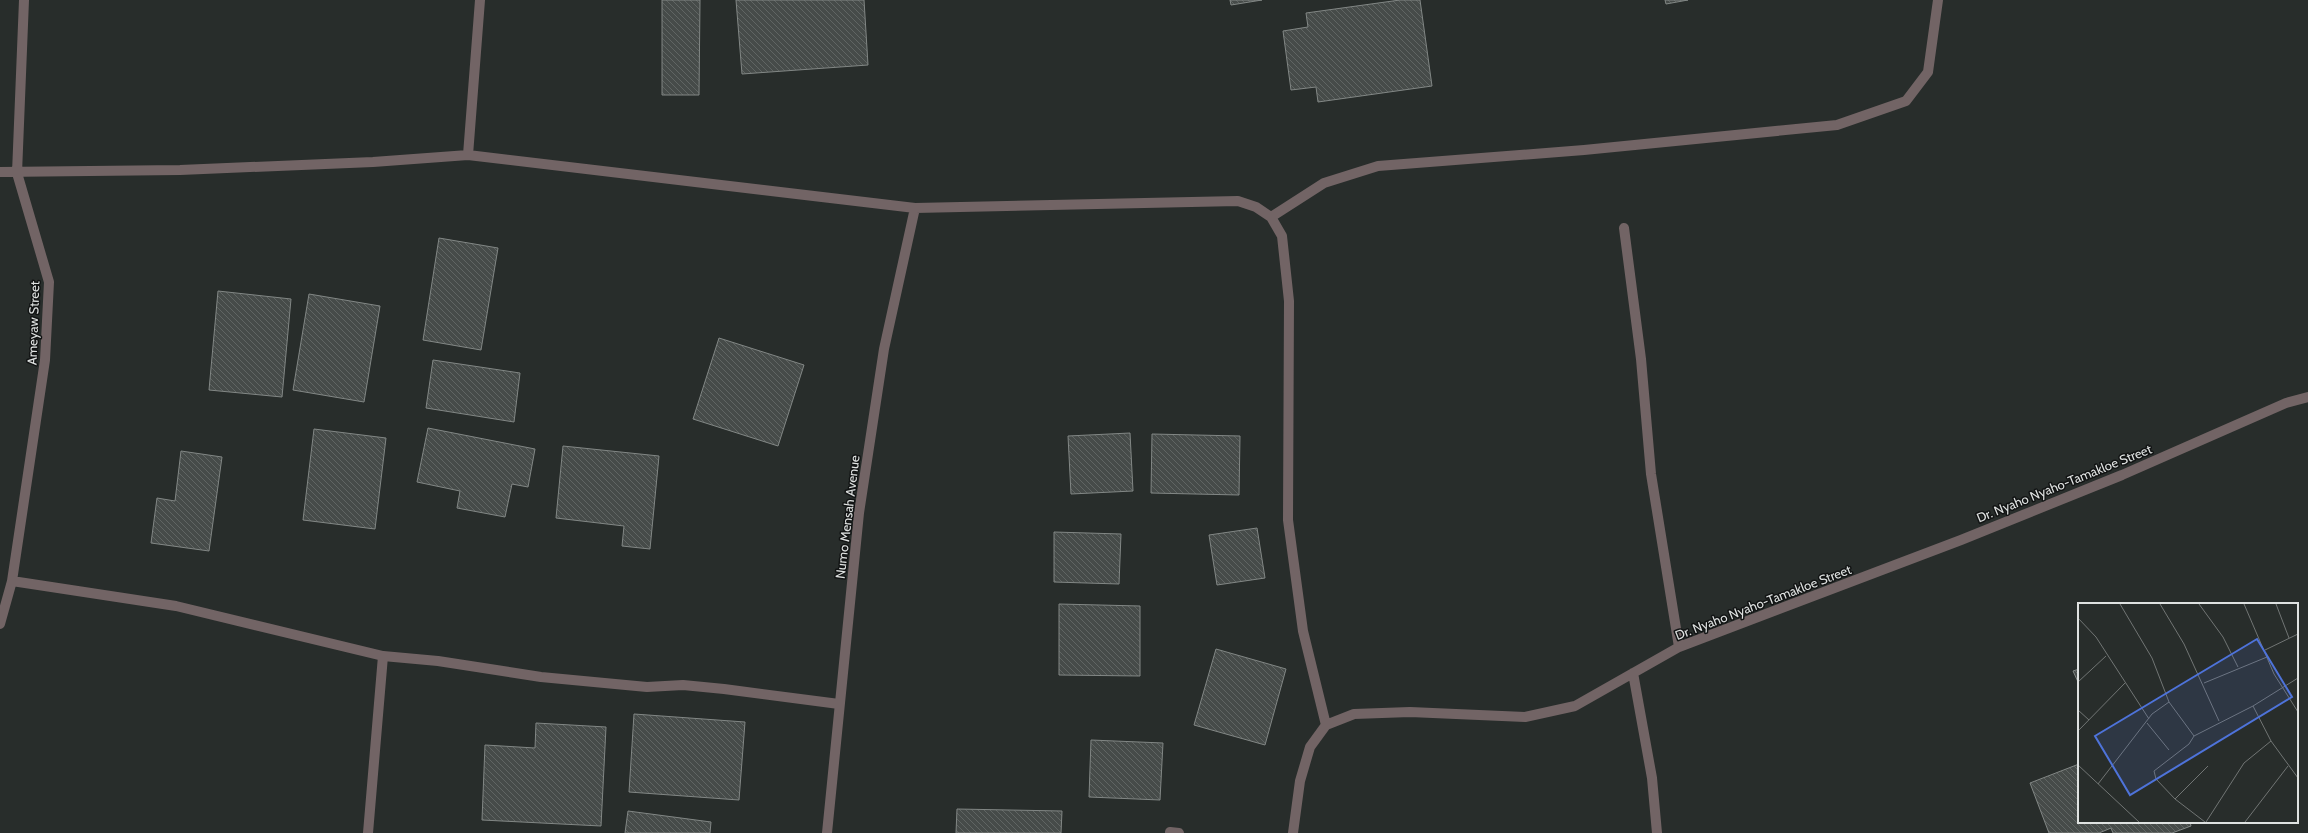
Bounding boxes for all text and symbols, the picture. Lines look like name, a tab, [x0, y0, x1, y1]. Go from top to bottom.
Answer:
street label: Ameyaw Street	[24, 280, 42, 365]
street label: Dr. Nyaho Nyaho-Tamakloe Street	[1974, 440, 2155, 526]
street label: Numo Mensah Avenue	[831, 454, 863, 580]
street label: Dr. Nyaho Nyaho-Tamakloe Street	[1673, 561, 1854, 643]
inset map	[2078, 603, 2298, 823]

